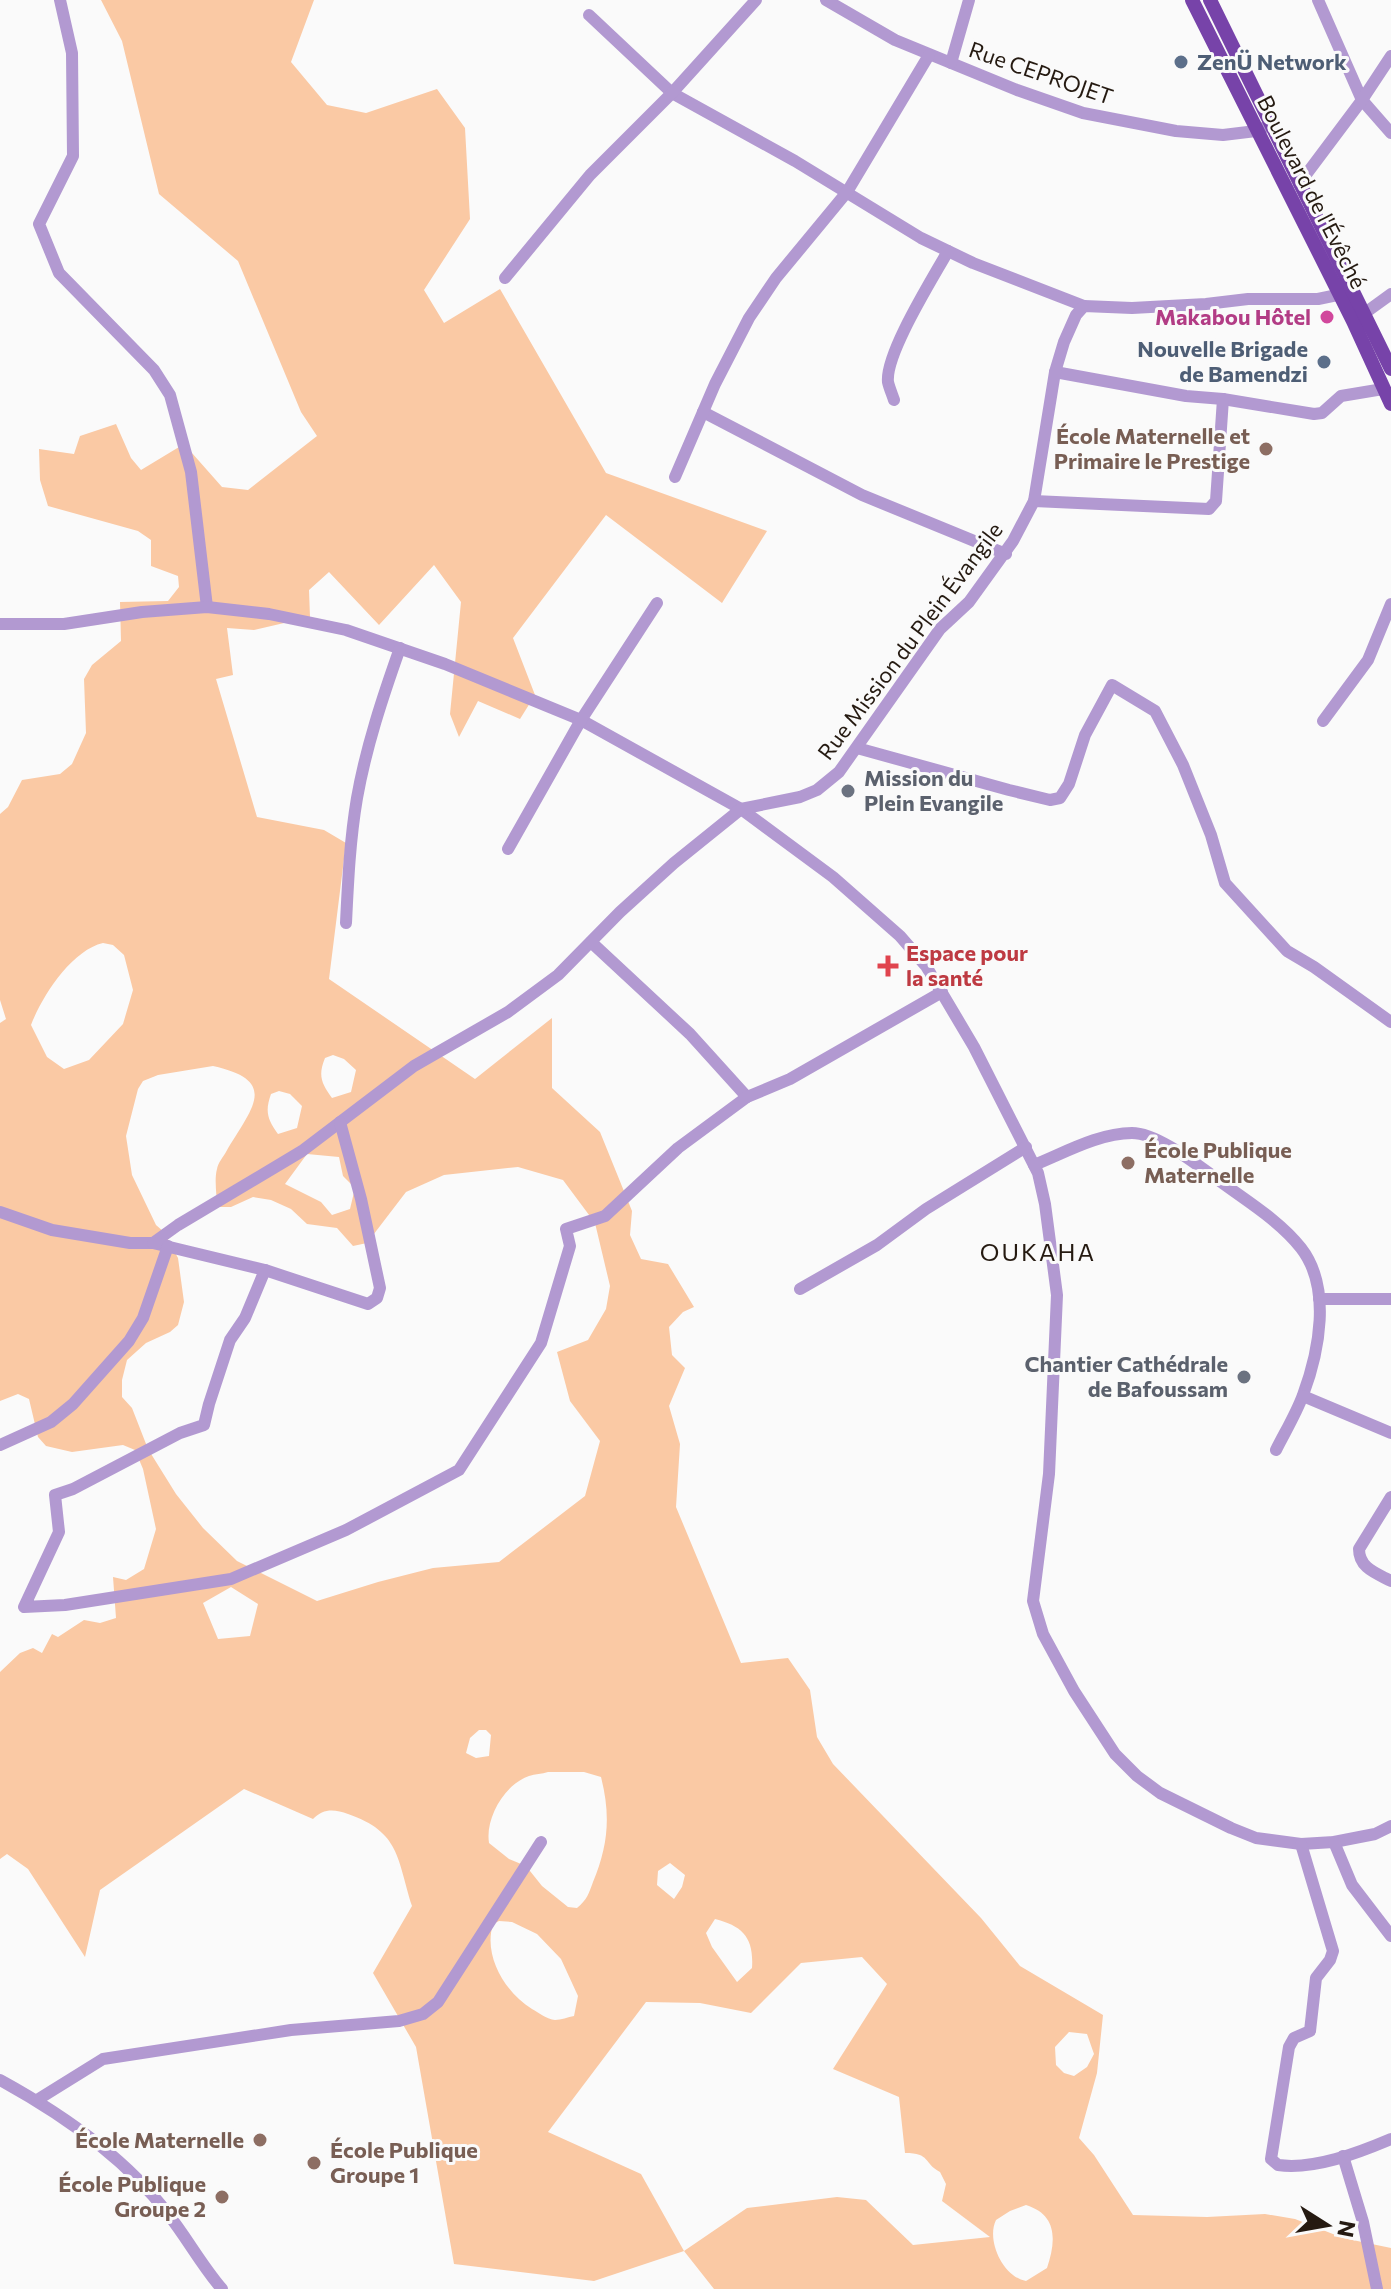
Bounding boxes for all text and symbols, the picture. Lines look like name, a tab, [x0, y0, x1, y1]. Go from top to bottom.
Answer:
street label: Rue CEPROJET	[966, 35, 1117, 110]
place label: ZenÜ Network	[1197, 48, 1347, 75]
marker: ZenÜ Network	[1172, 53, 1190, 71]
street label: Boulevard de l'Évêché	[1252, 91, 1373, 293]
place label: Makabou Hôtel	[1155, 303, 1311, 330]
marker: Makabou Hôtel	[1318, 308, 1336, 326]
place label: Nouvelle Brigade de Bamendzi	[1137, 335, 1308, 387]
marker: Nouvelle Brigade de Bamendzi	[1315, 353, 1333, 371]
place label: École Maternelle et Primaire le Prestige	[1054, 422, 1250, 474]
marker: École Maternelle et Primaire le Prestige	[1257, 440, 1275, 458]
street label: Rue Mission du Plein Évangile	[811, 517, 1008, 765]
place label: Mission du Plein Evangile	[864, 764, 1003, 816]
marker: Mission du Plein Evangile	[839, 782, 857, 800]
place label: Espace pour la santé	[906, 939, 1028, 991]
marker: Espace pour la santé	[877, 955, 899, 977]
place label: École Publique Maternelle	[1144, 1136, 1292, 1188]
marker: École Publique Maternelle	[1119, 1154, 1137, 1172]
district label: OUKAHA	[980, 1237, 1096, 1266]
place label: Chantier Cathédrale de Bafoussam	[1024, 1350, 1228, 1402]
marker: Chantier Cathédrale de Bafoussam	[1235, 1368, 1253, 1386]
place label: École Maternelle	[75, 2126, 244, 2153]
marker: École Maternelle	[251, 2131, 269, 2149]
place label: École Publique Groupe 1	[330, 2136, 478, 2188]
marker: École Publique Groupe 1	[305, 2154, 323, 2172]
place label: École Publique Groupe 2	[58, 2170, 206, 2222]
north arrow	[1287, 2185, 1367, 2265]
marker: École Publique Groupe 2	[213, 2188, 231, 2206]
text: N	[1332, 2218, 1362, 2240]

